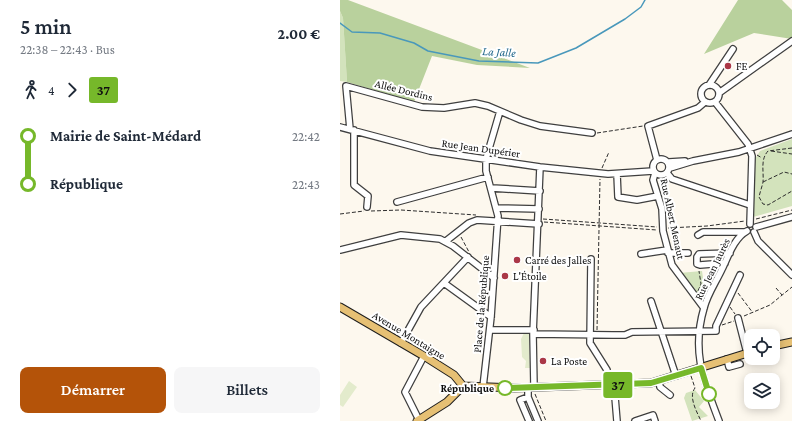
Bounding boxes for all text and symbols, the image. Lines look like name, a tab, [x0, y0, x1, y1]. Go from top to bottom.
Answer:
text: 5 min	[20, 14, 72, 39]
text: 2.00 €	[278, 26, 320, 42]
text: 22:38 – 22:43 · Bus	[20, 42, 115, 57]
water label: La Jalle	[482, 44, 517, 60]
place label: FE	[736, 60, 747, 72]
marker: FE	[723, 61, 733, 71]
street label: Allée Dordins	[374, 77, 434, 103]
icon: walk	[20, 79, 42, 101]
icon: forward	[61, 79, 83, 101]
text: 37	[97, 82, 110, 98]
text: 4	[48, 83, 55, 98]
text: Mairie de Saint-Médard	[50, 128, 201, 144]
text: 22:42	[292, 129, 320, 144]
street label: Rue Jean Dupérier	[441, 137, 521, 160]
text: République	[50, 176, 123, 192]
text: 22:43	[292, 177, 320, 192]
street label: Rue Albert Menaut	[659, 177, 688, 261]
street label: Rue Jean Jaurès	[692, 236, 733, 302]
place label: Carré des Jalles	[525, 254, 591, 267]
street label: Place de la République	[471, 255, 492, 353]
marker: Carré des Jalles	[512, 255, 522, 265]
place label: L'Étoile	[513, 270, 547, 282]
marker: L'Étoile	[500, 271, 510, 281]
street label: Avenue Montaigne	[370, 309, 448, 362]
map controls	[744, 329, 780, 409]
button: locate	[744, 329, 780, 365]
place label: La Poste	[551, 355, 587, 367]
marker: La Poste	[538, 356, 548, 366]
button: Démarrer	[20, 367, 166, 413]
button: Billets	[174, 367, 320, 413]
line badge: 37	[600, 372, 636, 398]
button: layers	[744, 373, 780, 409]
text: 37	[611, 377, 625, 393]
marker: République	[497, 380, 513, 396]
place label: République	[440, 382, 494, 394]
unlabelled marker	[701, 386, 717, 402]

